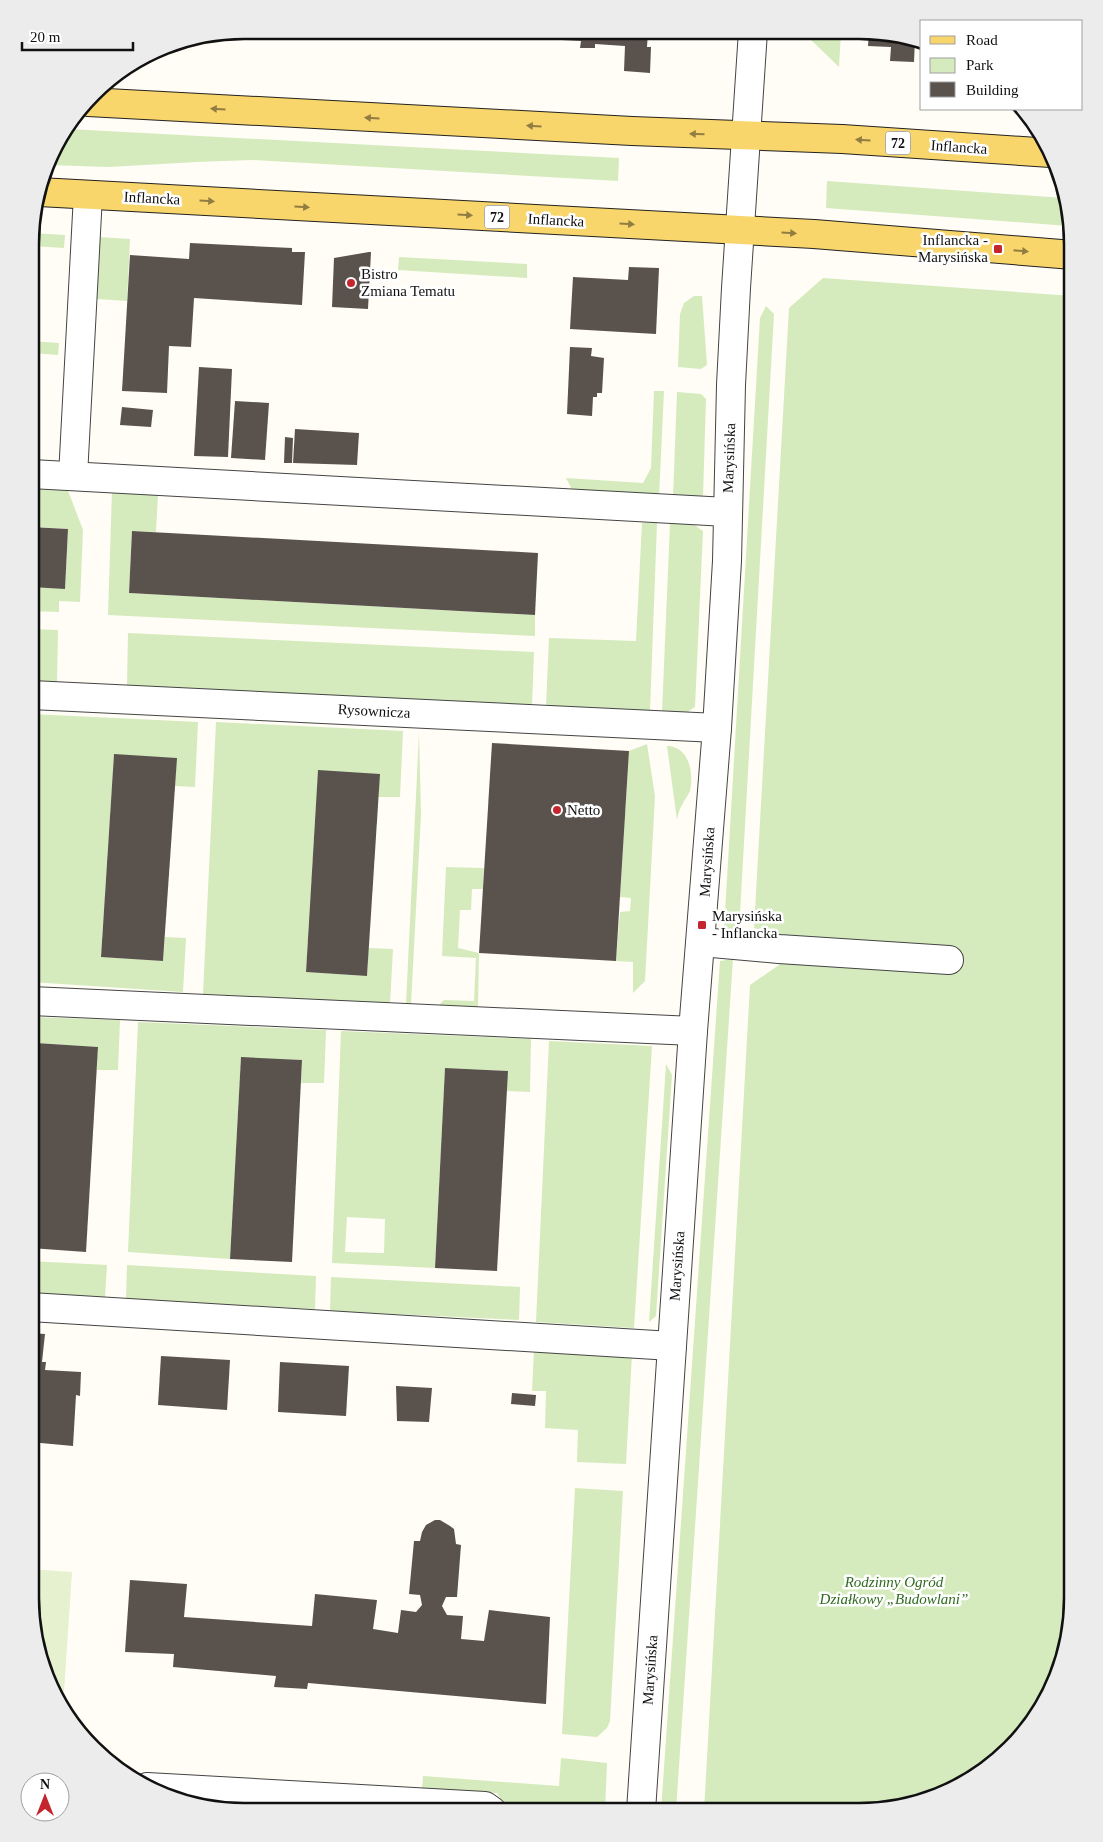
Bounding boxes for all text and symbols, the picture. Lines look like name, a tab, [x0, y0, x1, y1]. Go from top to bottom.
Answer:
scale bar	[22, 20, 134, 52]
legend	[920, 20, 1083, 110]
text: 20 m	[30, 29, 61, 45]
text: Road	[966, 32, 998, 48]
text: Park	[966, 57, 994, 73]
text: Building	[966, 82, 1019, 98]
one-way arrow	[209, 105, 225, 113]
one-way arrow	[364, 114, 380, 122]
one-way arrow	[526, 122, 542, 130]
one-way arrow	[688, 129, 704, 137]
road number: 72	[886, 132, 910, 154]
one-way arrow	[855, 136, 871, 144]
street label: Inflancka	[930, 137, 988, 157]
street label: Inflancka	[123, 189, 181, 207]
one-way arrow	[199, 198, 215, 206]
one-way arrow	[295, 203, 311, 211]
road number: 72	[484, 206, 510, 228]
street label: Inflancka	[527, 211, 585, 229]
one-way arrow	[457, 212, 473, 220]
one-way arrow	[619, 220, 635, 228]
one-way arrow	[781, 229, 797, 237]
place label: Inflancka - Marysińska	[918, 232, 988, 265]
marker: Inflancka - Marysińska	[992, 243, 1004, 255]
one-way arrow	[1013, 247, 1029, 255]
place label: Bistro Zmiana Tematu	[361, 266, 456, 299]
marker: Bistro Zmiana Tematu	[345, 277, 357, 289]
street label: Marysińska	[720, 422, 738, 493]
street label: Rysownicza	[337, 701, 411, 721]
place label: Netto	[567, 802, 600, 818]
marker: Netto	[551, 804, 563, 816]
street label: Marysińska	[697, 826, 717, 897]
place label: Marysińska - Inflancka	[712, 908, 782, 941]
marker: Marysińska - Inflancka	[696, 919, 708, 931]
street label: Marysińska	[667, 1230, 687, 1301]
park label: Rodzinny Ogród Działkowy „Budowlani”	[819, 1574, 968, 1607]
street label: Marysińska	[640, 1634, 660, 1705]
north arrow	[20, 1772, 70, 1822]
text: N	[40, 1777, 50, 1792]

